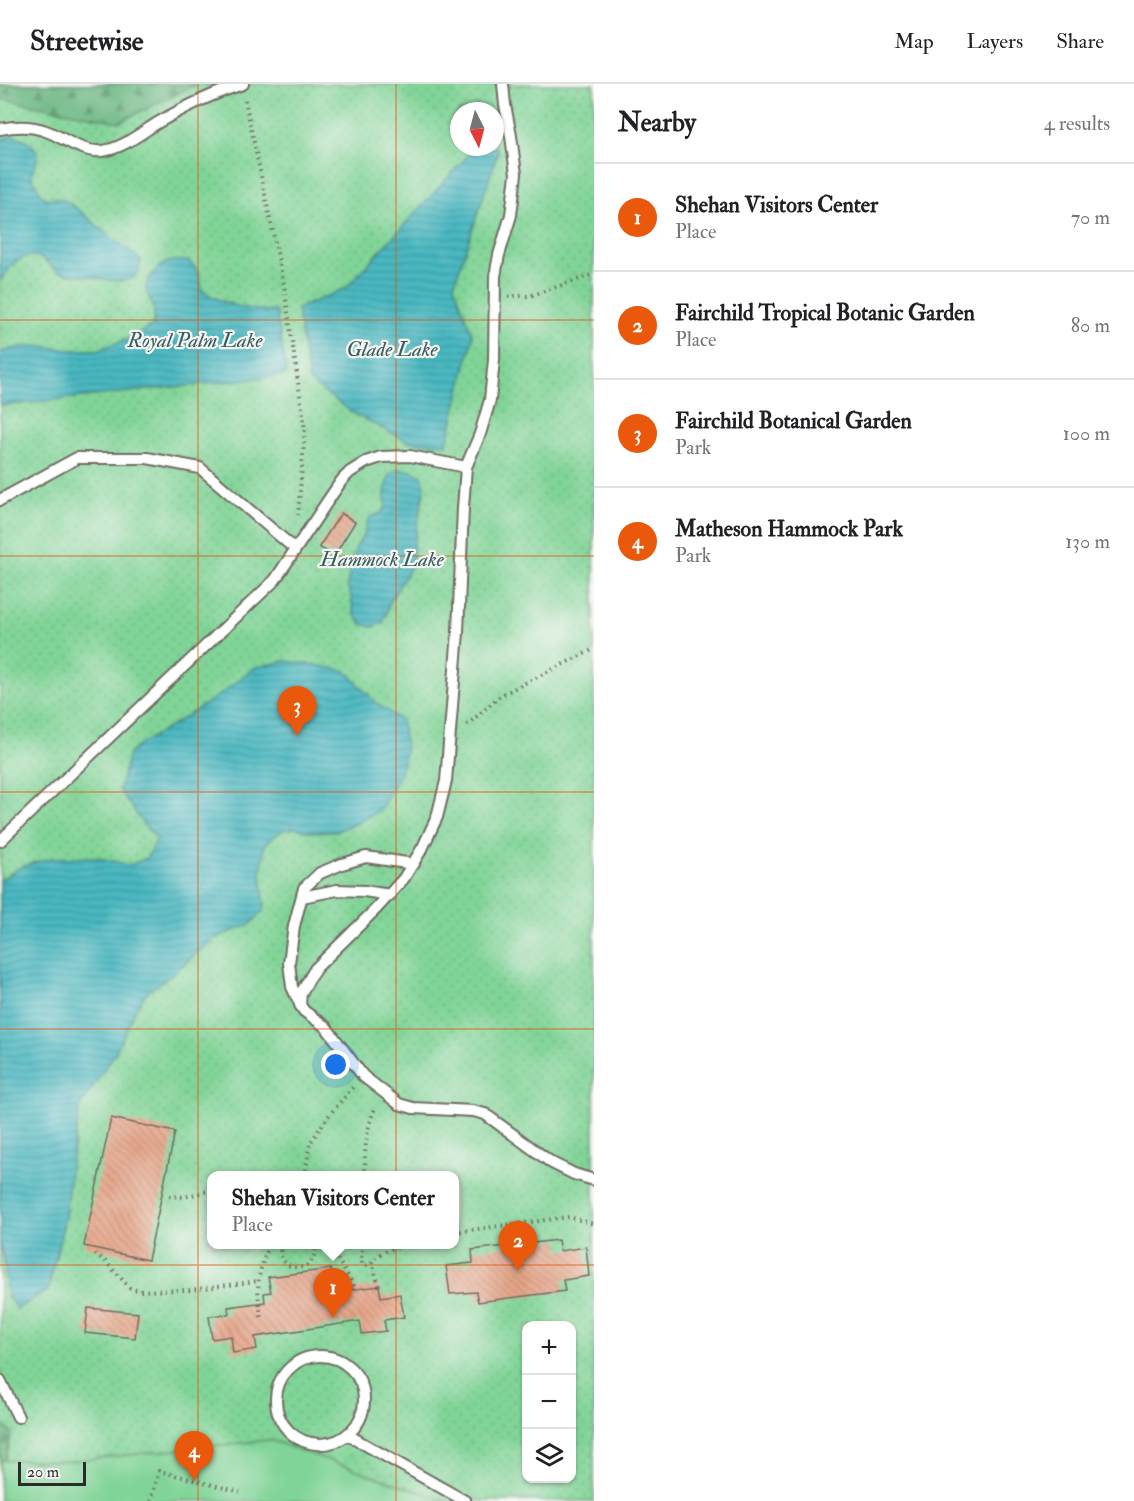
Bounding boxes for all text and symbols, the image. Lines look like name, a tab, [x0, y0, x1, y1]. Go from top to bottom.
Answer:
text: Streetwise	[30, 24, 144, 59]
text: Map	[894, 28, 934, 55]
text: Layers	[967, 28, 1023, 55]
text: Share	[1056, 28, 1104, 55]
north arrow	[450, 102, 504, 156]
text: Nearby	[618, 107, 696, 139]
text: 4 results	[1044, 111, 1110, 136]
text: Shehan Visitors Center	[675, 191, 878, 219]
text: 1	[634, 205, 641, 230]
text: 70 m	[1071, 205, 1110, 230]
text: Place	[675, 219, 716, 244]
text: Fairchild Tropical Botanic Garden	[675, 299, 975, 327]
text: 2	[632, 313, 643, 338]
text: 80 m	[1071, 313, 1110, 338]
water label: Royal Palm Lake	[127, 327, 263, 354]
text: Place	[675, 327, 716, 352]
water label: Glade Lake	[346, 336, 439, 363]
text: Fairchild Botanical Garden	[675, 407, 912, 435]
text: 3	[634, 421, 641, 446]
text: 100 m	[1063, 421, 1110, 446]
text: Park	[675, 435, 711, 460]
text: Matheson Hammock Park	[675, 515, 903, 543]
text: 4	[632, 529, 643, 554]
text: 130 m	[1065, 529, 1110, 554]
text: Park	[675, 543, 711, 568]
water label: Hammock Lake	[319, 546, 445, 573]
pin: 3	[278, 686, 316, 736]
your location	[321, 1050, 350, 1079]
popup	[207, 1171, 459, 1249]
text: Shehan Visitors Center	[231, 1184, 435, 1212]
text: Place	[231, 1212, 273, 1237]
pin: 2	[498, 1222, 538, 1271]
pin: 1	[314, 1268, 352, 1318]
map controls	[522, 1321, 576, 1483]
button: +	[522, 1321, 576, 1375]
button: −	[522, 1375, 576, 1429]
button: layers	[522, 1429, 576, 1483]
pin: 4	[174, 1432, 214, 1481]
scale bar	[18, 1459, 86, 1486]
text: 20 m	[27, 1462, 59, 1482]

